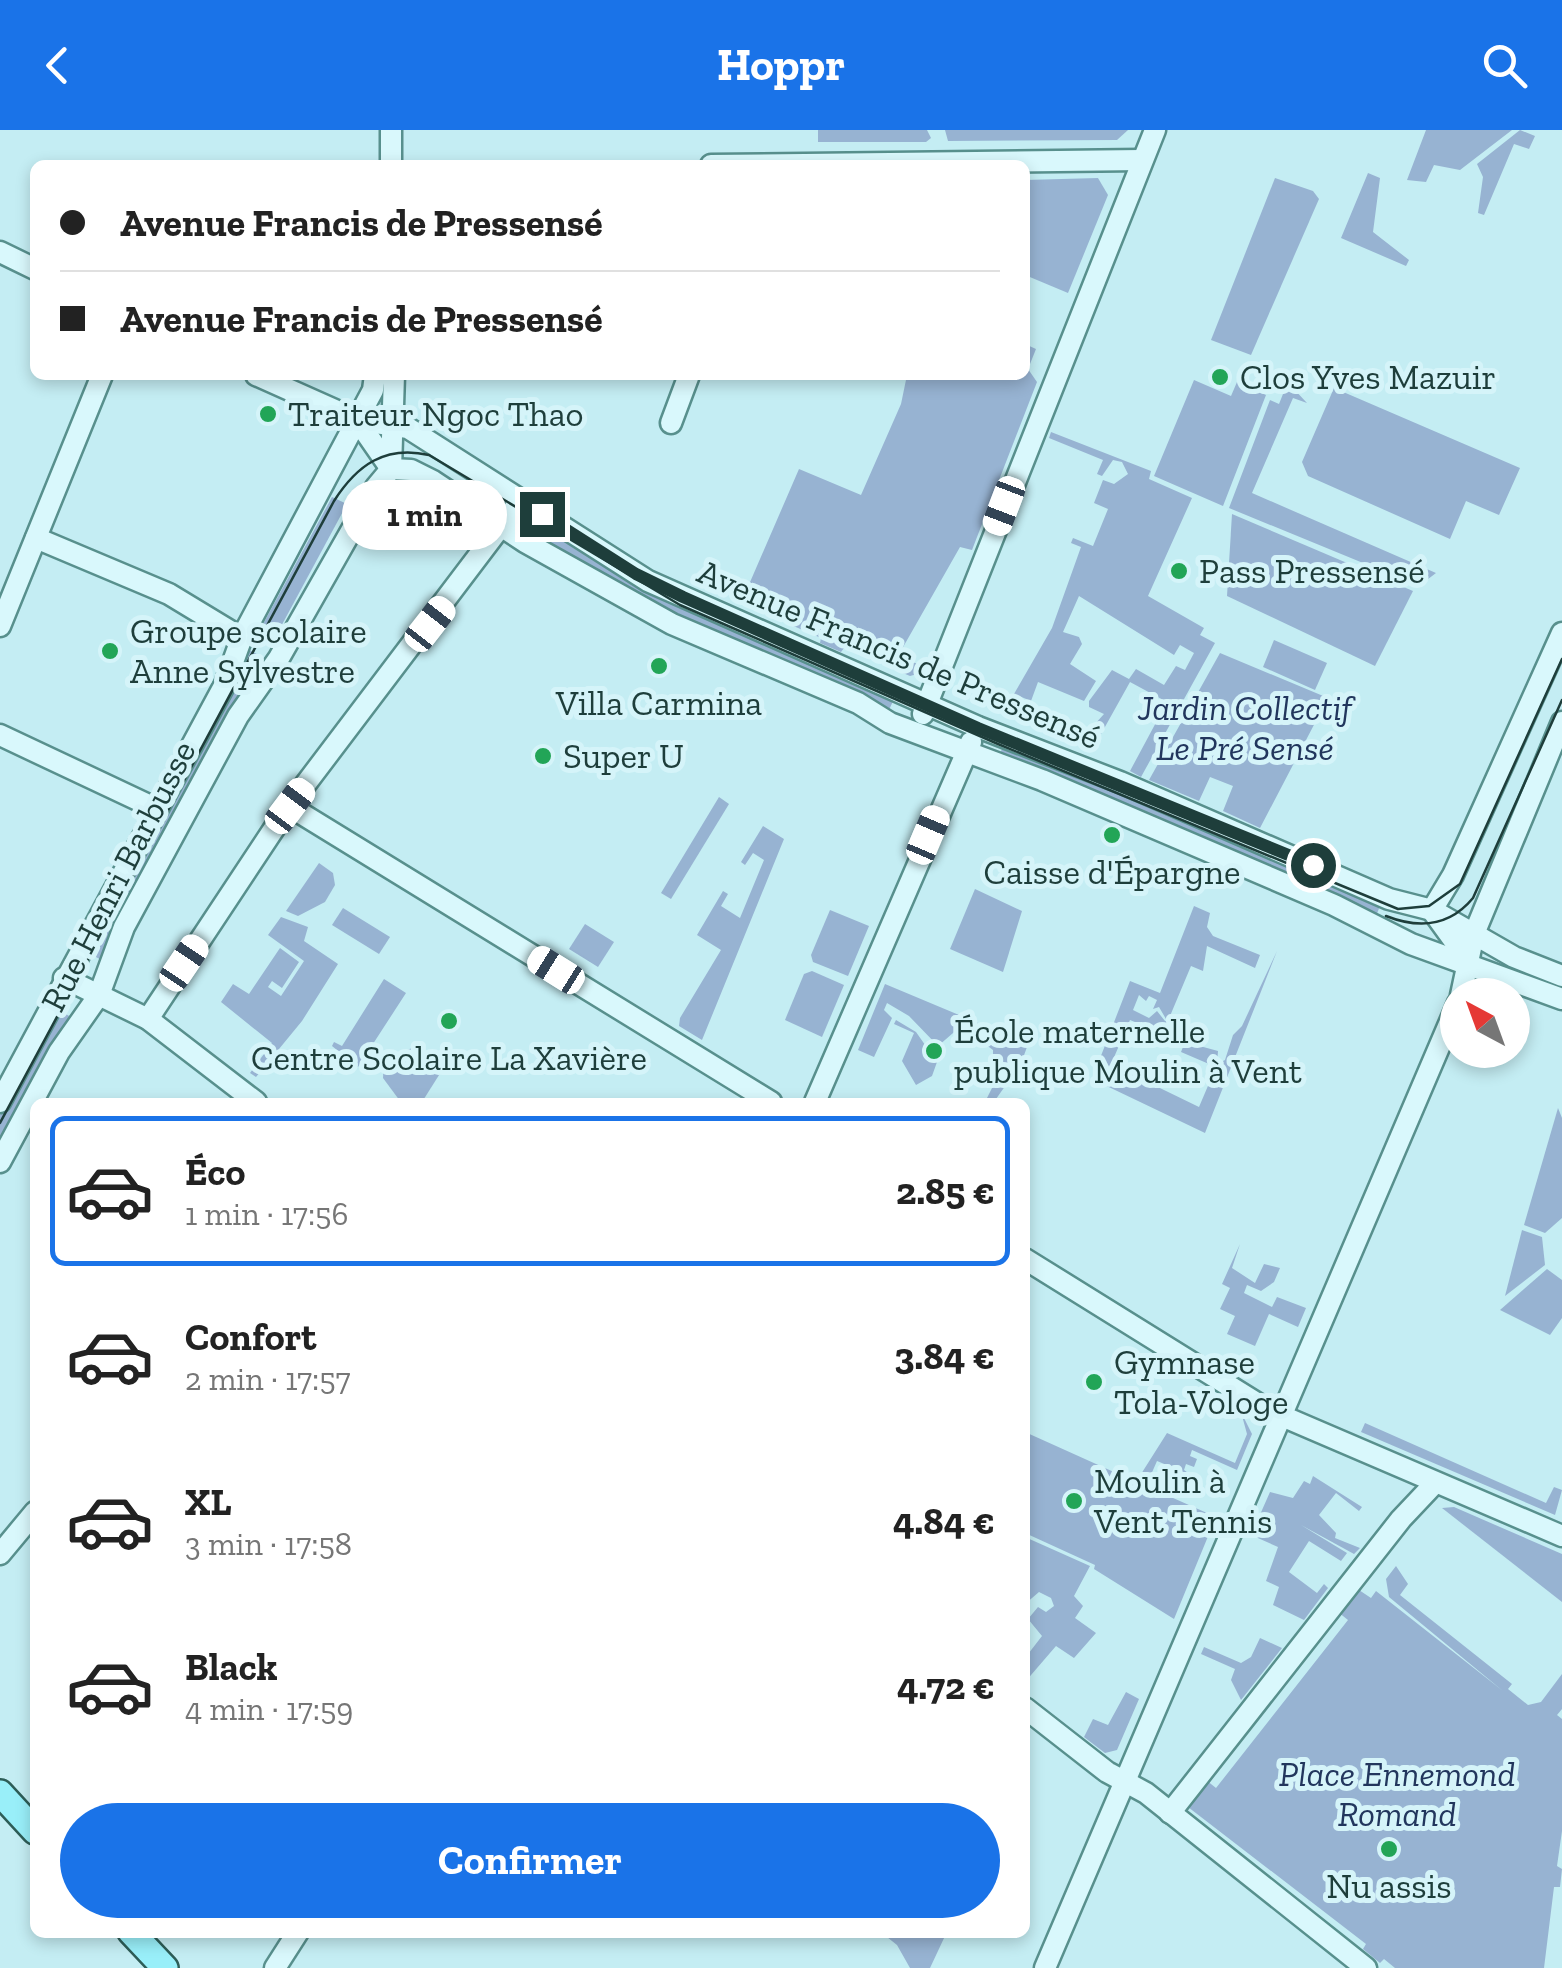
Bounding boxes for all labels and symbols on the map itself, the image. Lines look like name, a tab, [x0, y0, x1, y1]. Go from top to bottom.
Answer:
place label: Clos Yves Mazuir	[1240, 356, 1496, 398]
marker: Clos Yves Mazuir	[1209, 366, 1231, 388]
place label: Traiteur Ngoc Thao	[288, 393, 584, 435]
marker: Traiteur Ngoc Thao	[257, 403, 279, 425]
car	[979, 473, 1029, 539]
callout: 1 min	[342, 479, 507, 549]
route end	[520, 492, 565, 537]
street label: Avenue Francis de Pressensé	[691, 550, 1107, 758]
place label: Pass Pressensé	[1199, 550, 1425, 592]
marker: Pass Pressensé	[1168, 560, 1190, 582]
car	[400, 591, 460, 657]
place label: Groupe scolaire Anne Sylvestre	[130, 610, 367, 692]
marker: Groupe scolaire Anne Sylvestre	[99, 640, 121, 662]
marker: Villa Carmina	[648, 655, 670, 677]
place label: Villa Carmina	[555, 682, 762, 724]
park label: Jardin Collectif Le Pré Sensé	[1137, 687, 1357, 769]
street label: Rue Henri Barbusse	[32, 734, 204, 1018]
place label: Super U	[563, 735, 684, 777]
marker: Super U	[532, 745, 554, 767]
car	[260, 773, 320, 839]
car	[902, 802, 954, 868]
marker: Caisse d'Épargne	[1101, 824, 1123, 846]
route start	[1291, 843, 1336, 888]
place label: Caisse d'Épargne	[983, 851, 1241, 893]
car	[155, 930, 213, 996]
car	[523, 941, 589, 999]
north arrow	[1440, 978, 1530, 1068]
marker: Centre Scolaire La Xavière	[438, 1010, 460, 1032]
place label: École maternelle publique Moulin à Vent	[954, 1010, 1302, 1092]
place label: Centre Scolaire La Xavière	[251, 1037, 647, 1079]
marker: École maternelle publique Moulin à Vent	[923, 1040, 945, 1062]
place label: Gymnase Tola-Vologe	[1114, 1341, 1288, 1423]
marker: Gymnase Tola-Vologe	[1083, 1371, 1105, 1393]
place label: Moulin à Vent Tennis	[1093, 1460, 1272, 1542]
marker: Moulin à Vent Tennis	[1063, 1490, 1085, 1512]
park label: Place Ennemond Romand	[1279, 1753, 1515, 1835]
marker: Nu assis	[1378, 1838, 1400, 1860]
place label: Nu assis	[1326, 1865, 1452, 1907]

